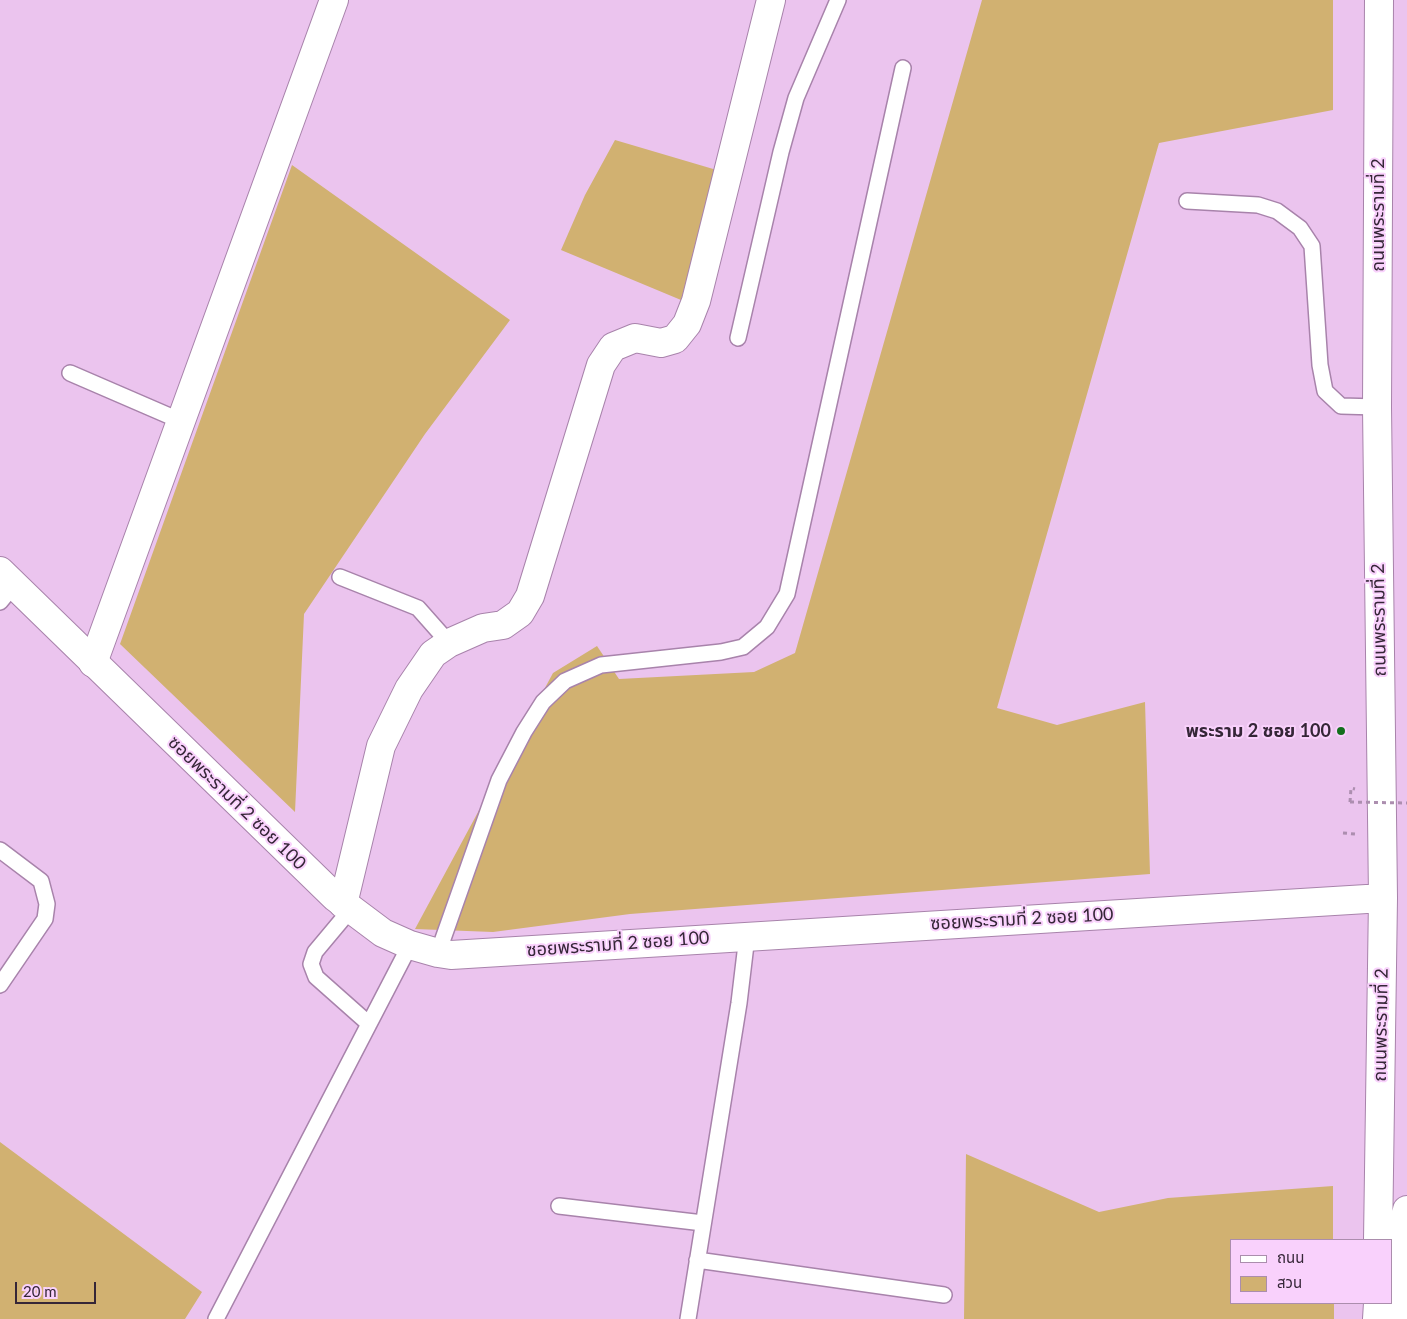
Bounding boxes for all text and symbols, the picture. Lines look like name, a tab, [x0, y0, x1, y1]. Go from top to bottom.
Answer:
street label: ถนนพระรามที่ 2	[1367, 158, 1389, 272]
street label: ถนนพระรามที่ 2	[1367, 563, 1391, 677]
place label: พระราม 2 ซอย 100	[1186, 720, 1331, 742]
marker: พระราม 2 ซอย 100	[1335, 725, 1347, 737]
street label: ซอยพระรามที่ 2 ซอย 100	[164, 732, 310, 874]
street label: ซอยพระรามที่ 2 ซอย 100	[930, 903, 1114, 935]
street label: ซอยพระรามที่ 2 ซอย 100	[526, 927, 710, 961]
street label: ถนนพระรามที่ 2	[1369, 968, 1393, 1082]
legend	[1230, 1239, 1392, 1304]
text: ถนน	[1277, 1248, 1304, 1266]
scale bar	[18, 1272, 99, 1304]
text: สวน	[1277, 1273, 1302, 1291]
text: 20 m	[23, 1282, 57, 1300]

